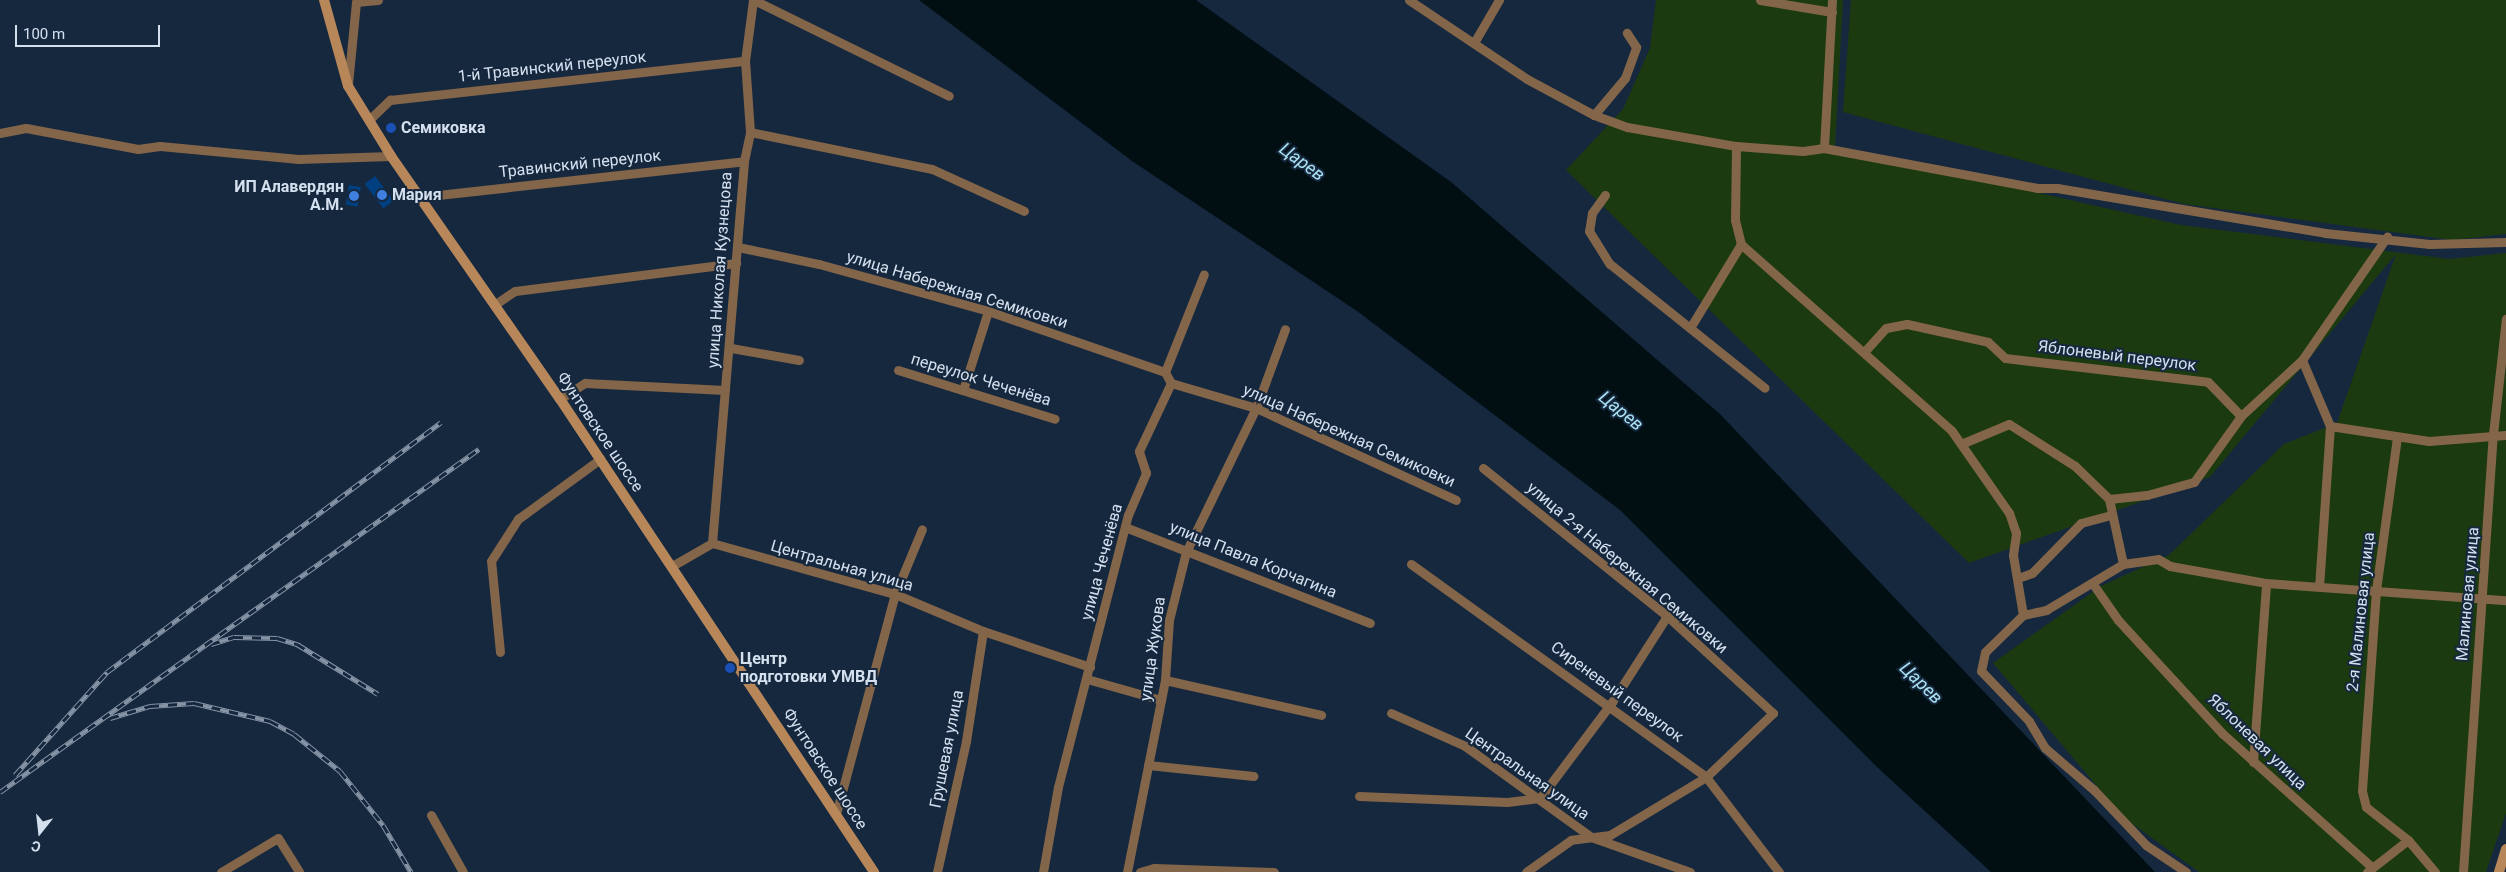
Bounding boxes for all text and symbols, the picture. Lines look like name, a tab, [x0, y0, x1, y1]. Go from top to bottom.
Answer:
scale bar	[18, 15, 162, 47]
text: 100 m	[23, 25, 65, 43]
street label: 1-й Травинский переулок	[457, 48, 647, 86]
place label: Семиковка	[401, 118, 486, 138]
marker: Семиковка	[385, 122, 397, 134]
water label: Царев	[1275, 138, 1329, 186]
street label: Травинский переулок	[498, 146, 662, 182]
street label: улица Николая Кузнецова	[704, 171, 736, 369]
place label: ИП Алавердян А.М.	[234, 177, 344, 215]
place label: Мария	[392, 185, 442, 205]
marker: Мария	[376, 189, 388, 201]
marker: ИП Алавердян А.М.	[348, 190, 360, 202]
street label: улица Набережная Семиковки	[844, 247, 1070, 333]
street label: Яблоневый переулок	[2037, 337, 2197, 375]
street label: переулок Чеченёва	[909, 350, 1053, 410]
street label: Фунтовское шоссе	[553, 368, 647, 496]
street label: улица Набережная Семиковки	[1240, 380, 1458, 492]
water label: Царев	[1594, 386, 1648, 436]
street label: улица 2-я Набережная Семиковки	[1523, 478, 1731, 658]
street label: улица Чеченёва	[1077, 502, 1127, 622]
street label: улица Павла Корчагина	[1167, 518, 1339, 602]
street label: Малиновая улица	[2453, 526, 2483, 662]
street label: 2-я Малиновая улица	[2343, 531, 2379, 693]
street label: Центральная улица	[769, 536, 915, 596]
street label: улица Жукова	[1136, 596, 1170, 702]
street label: Сиреневый переулок	[1547, 638, 1687, 746]
place label: Центр подготовки УМВД	[740, 649, 877, 687]
water label: Царев	[1895, 657, 1947, 709]
marker: Центр подготовки УМВД	[724, 662, 736, 674]
street label: Грушевая улица	[926, 688, 968, 810]
street label: Яблоневая улица	[2204, 690, 2310, 794]
street label: Фунтовское шоссе	[779, 705, 871, 833]
street label: Центральная улица	[1461, 724, 1593, 824]
north arrow	[15, 807, 65, 857]
text: С	[29, 837, 42, 855]

